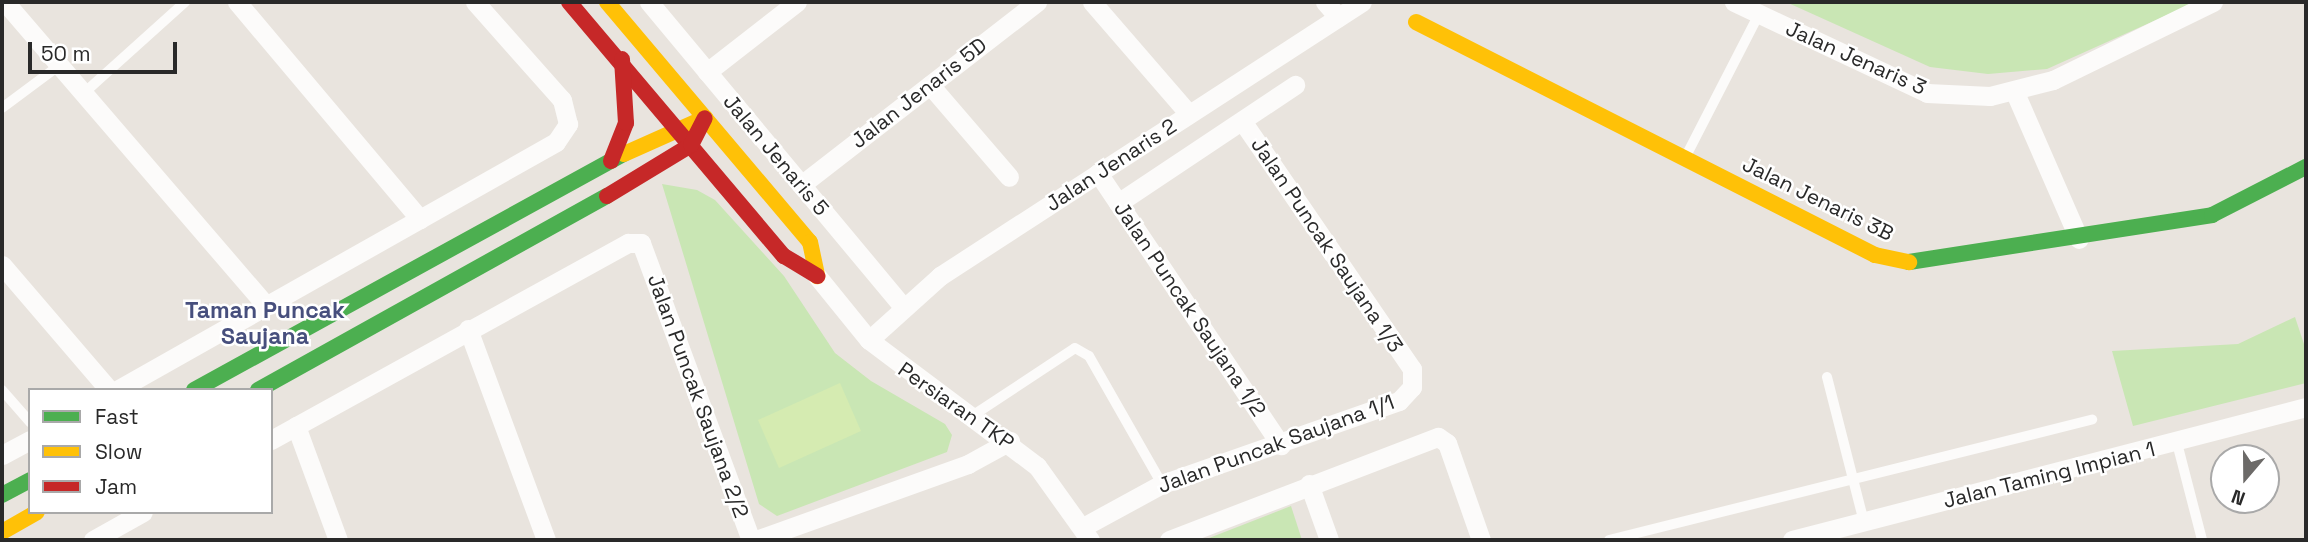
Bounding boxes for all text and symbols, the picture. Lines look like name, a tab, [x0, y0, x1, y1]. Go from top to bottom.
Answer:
street label: Jalan Jenaris 3	[1782, 16, 1930, 100]
scale bar	[32, 28, 180, 72]
street label: Jalan Jenaris 5D	[846, 32, 992, 154]
text: 50 m	[41, 40, 91, 67]
street label: Jalan Jenaris 5	[718, 89, 834, 221]
street label: Jalan Jenaris 2	[1041, 113, 1181, 217]
street label: Jalan Puncak Saujana 1/3	[1246, 133, 1408, 357]
street label: Jalan Jenaris 3B	[1738, 152, 1898, 246]
street label: Jalan Puncak Saujana 1/2	[1109, 197, 1271, 421]
street label: Jalan Puncak Saujana 2/2	[642, 271, 754, 521]
district label: Taman Puncak Saujana	[185, 296, 345, 350]
street label: Persiaran TKP	[893, 357, 1019, 455]
legend	[28, 388, 273, 514]
street label: Jalan Puncak Saujana 1/1	[1154, 389, 1398, 499]
text: Fast	[95, 403, 139, 430]
street label: Jalan Taming Impian 1	[1940, 436, 2158, 514]
text: Slow	[95, 438, 143, 465]
north arrow	[2210, 444, 2280, 514]
text: Jam	[95, 473, 137, 500]
text: N	[2228, 483, 2249, 511]

